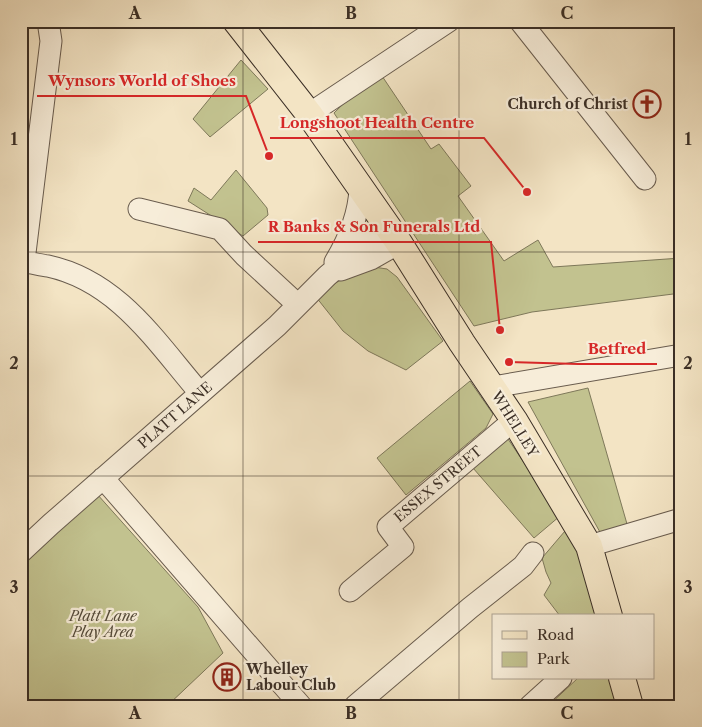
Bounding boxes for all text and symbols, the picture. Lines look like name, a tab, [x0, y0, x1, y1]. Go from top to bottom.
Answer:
text: A	[128, 3, 142, 23]
text: B	[345, 3, 357, 23]
text: C	[561, 3, 573, 23]
callout: Wynsors World of Shoes	[37, 66, 246, 96]
text: Wynsors World of Shoes	[47, 71, 236, 90]
church icon: Church of Christ	[632, 89, 662, 119]
place label: Church of Christ	[507, 95, 628, 113]
callout: Longshoot Health Centre	[270, 108, 484, 138]
text: Longshoot Health Centre	[280, 113, 474, 132]
text: 1	[10, 129, 18, 149]
text: 1	[684, 129, 692, 149]
callout: R Banks & Son Funerals Ltd	[258, 212, 491, 242]
text: R Banks & Son Funerals Ltd	[268, 217, 480, 236]
callout: Betfred	[578, 334, 657, 364]
text: Betfred	[588, 339, 646, 358]
text: 2	[9, 353, 19, 373]
text: 2	[683, 353, 693, 373]
street label: PLATT LANE	[134, 378, 216, 452]
street label: WHELLEY	[487, 387, 543, 461]
street label: ESSEX STREET	[390, 442, 486, 526]
text: 3	[9, 577, 19, 597]
text: 3	[683, 577, 693, 597]
park label: Platt Lane Play Area	[68, 607, 138, 641]
legend	[492, 614, 654, 680]
text: Road	[537, 625, 574, 644]
text: Park	[537, 649, 571, 668]
place label: Whelley Labour Club	[245, 660, 336, 694]
building icon: Whelley Labour Club	[212, 662, 242, 692]
text: A	[128, 703, 142, 723]
text: B	[345, 703, 357, 723]
text: C	[561, 703, 573, 723]

